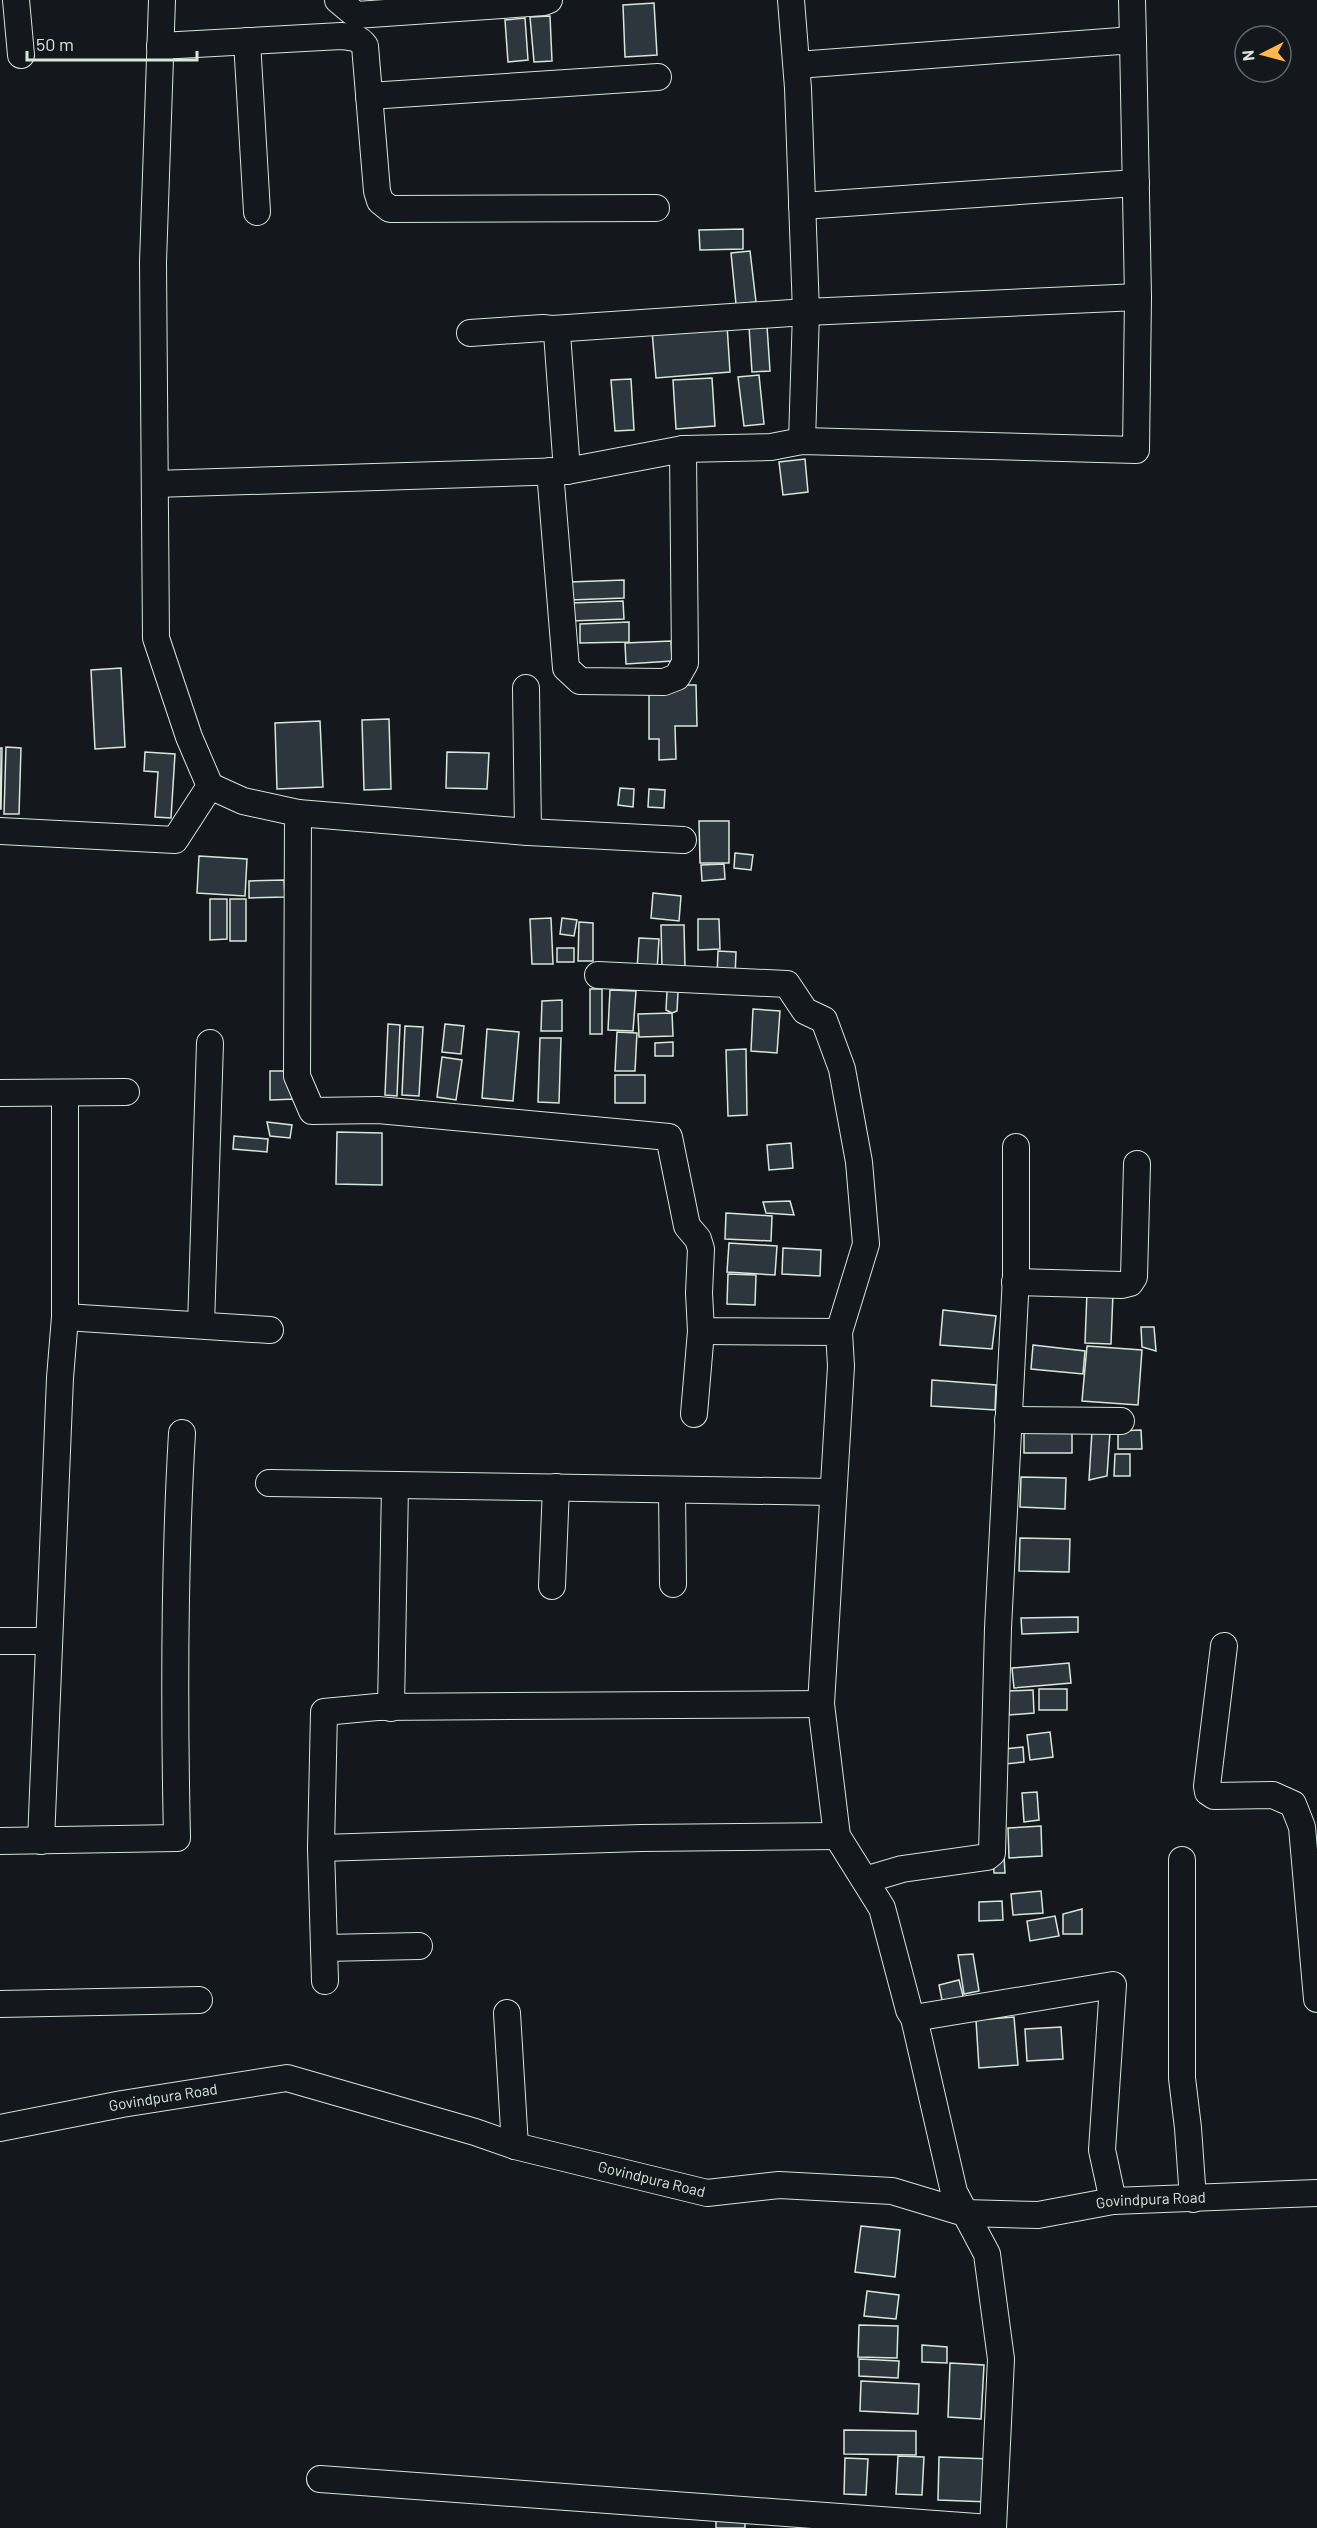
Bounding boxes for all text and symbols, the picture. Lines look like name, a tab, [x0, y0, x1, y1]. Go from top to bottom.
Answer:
scale bar	[27, 24, 196, 62]
north arrow	[1233, 24, 1293, 84]
text: 50 m	[36, 33, 74, 55]
text: N	[1238, 49, 1258, 62]
street label: Govindpura Road	[107, 2079, 219, 2114]
street label: Govindpura Road	[596, 2157, 707, 2200]
street label: Govindpura Road	[1094, 2187, 1206, 2212]

